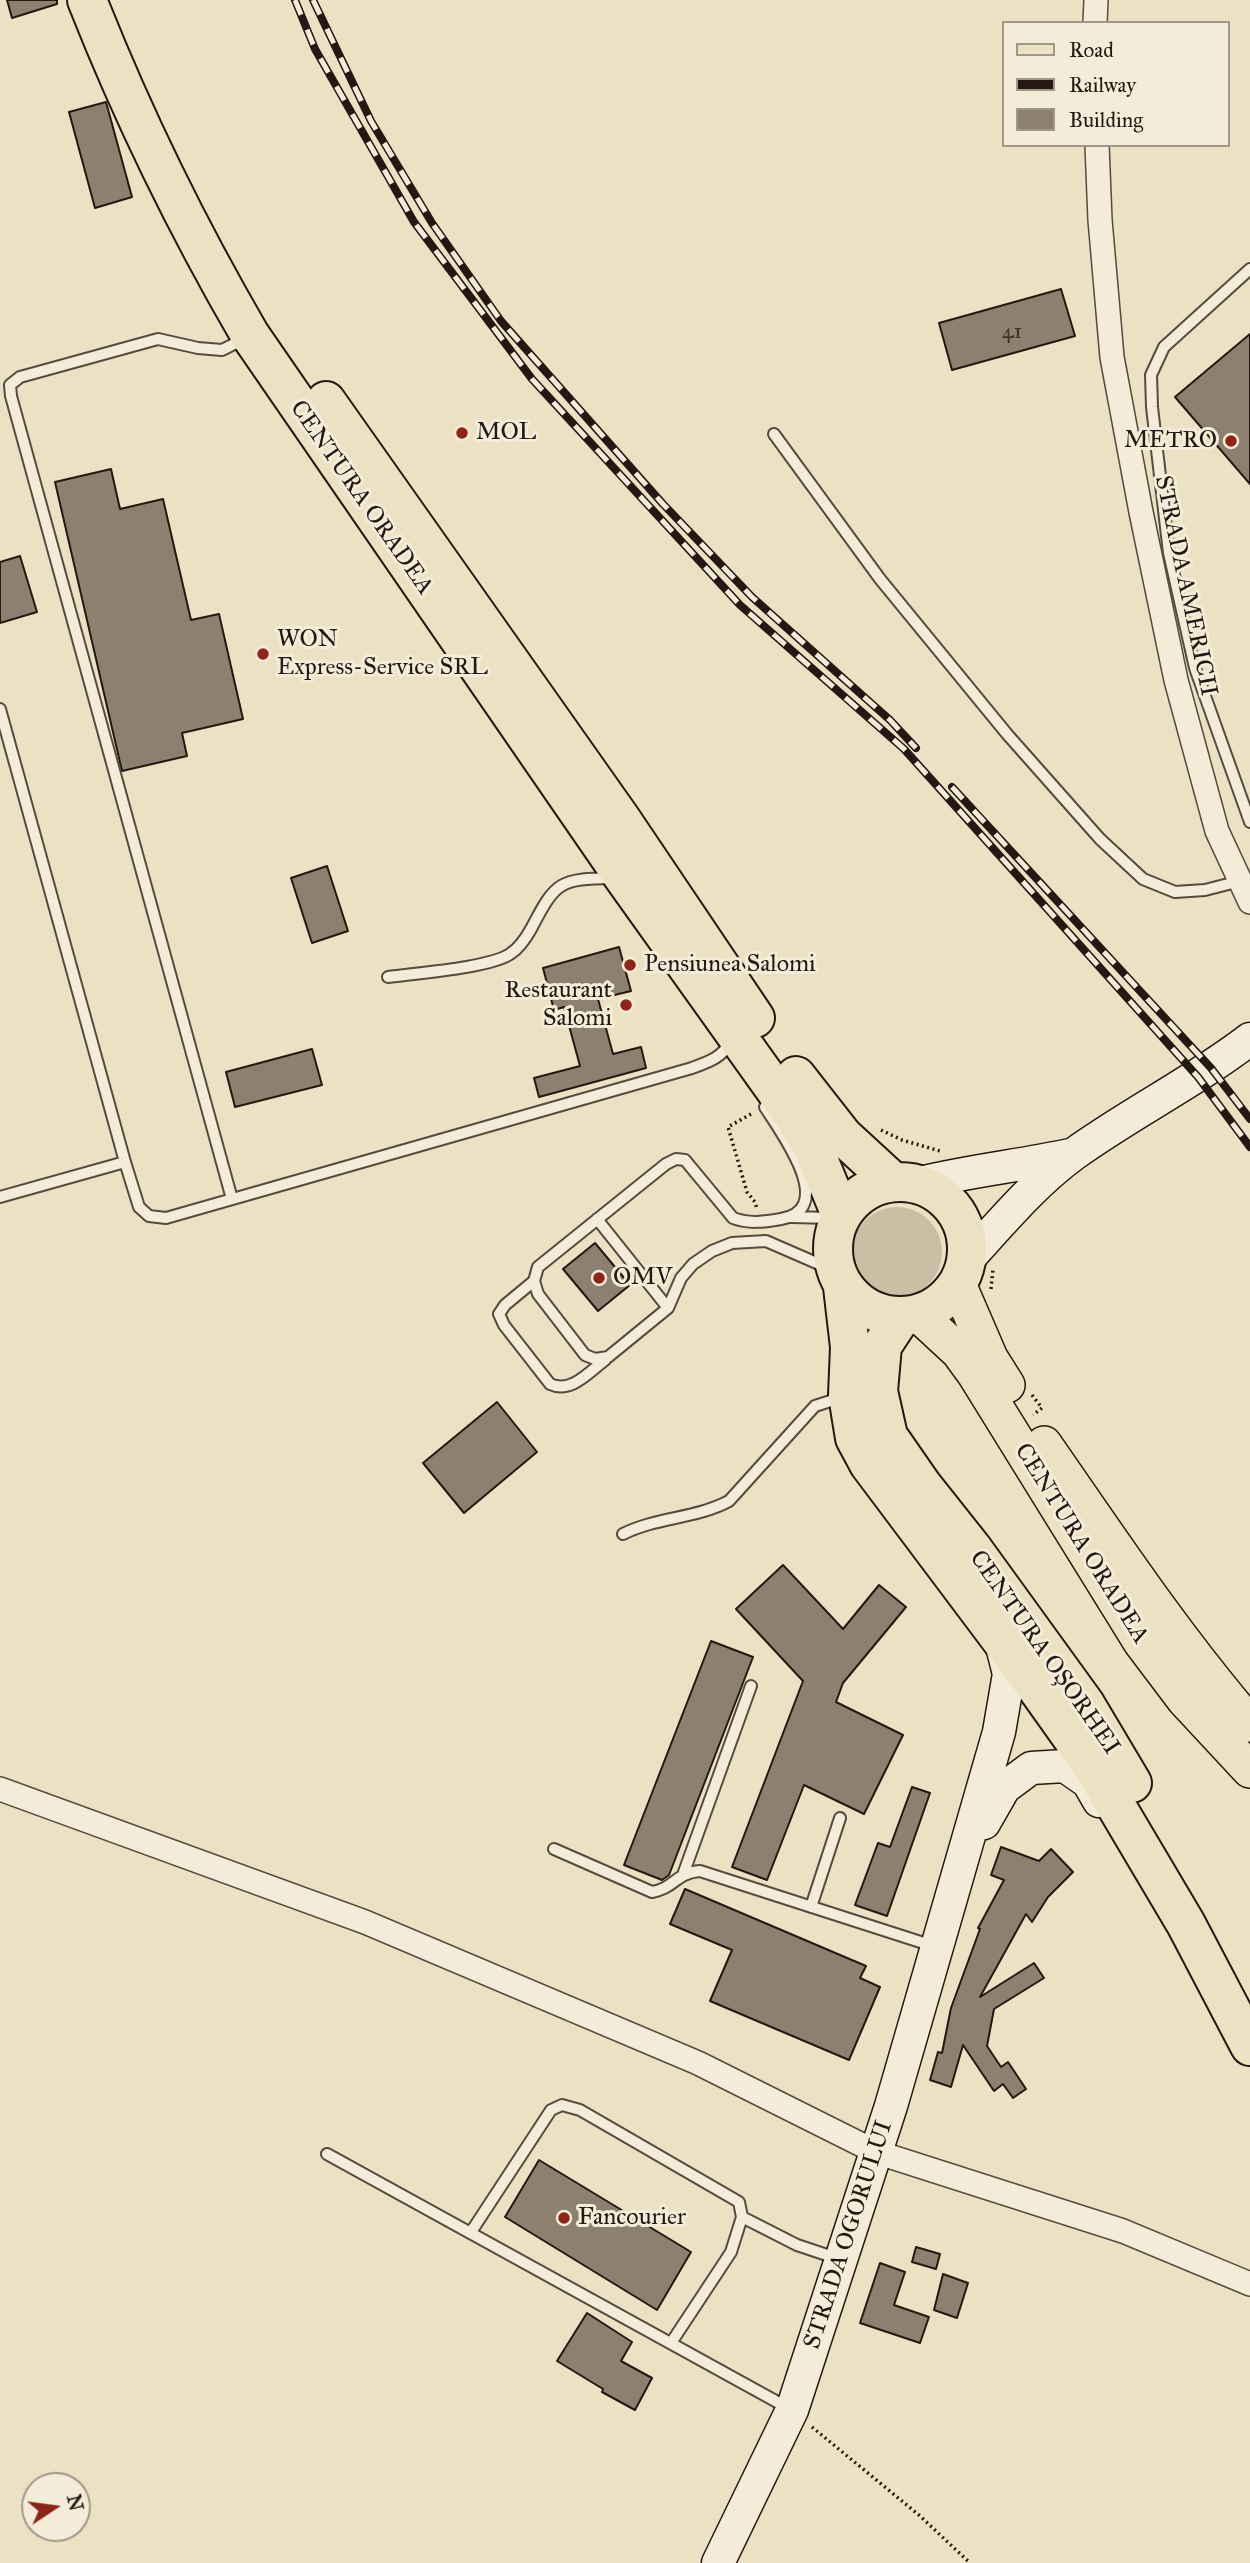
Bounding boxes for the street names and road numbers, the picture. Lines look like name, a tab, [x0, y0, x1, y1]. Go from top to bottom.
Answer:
street label: CENTURA ORADEA	[283, 395, 439, 601]
street label: STRADA AMERICII	[1148, 473, 1222, 699]
street label: CENTURA ORADEA	[1008, 1439, 1154, 1649]
street label: CENTURA OȘORHEI	[963, 1545, 1125, 1761]
street label: STRADA OGORULUI	[798, 2117, 900, 2353]

